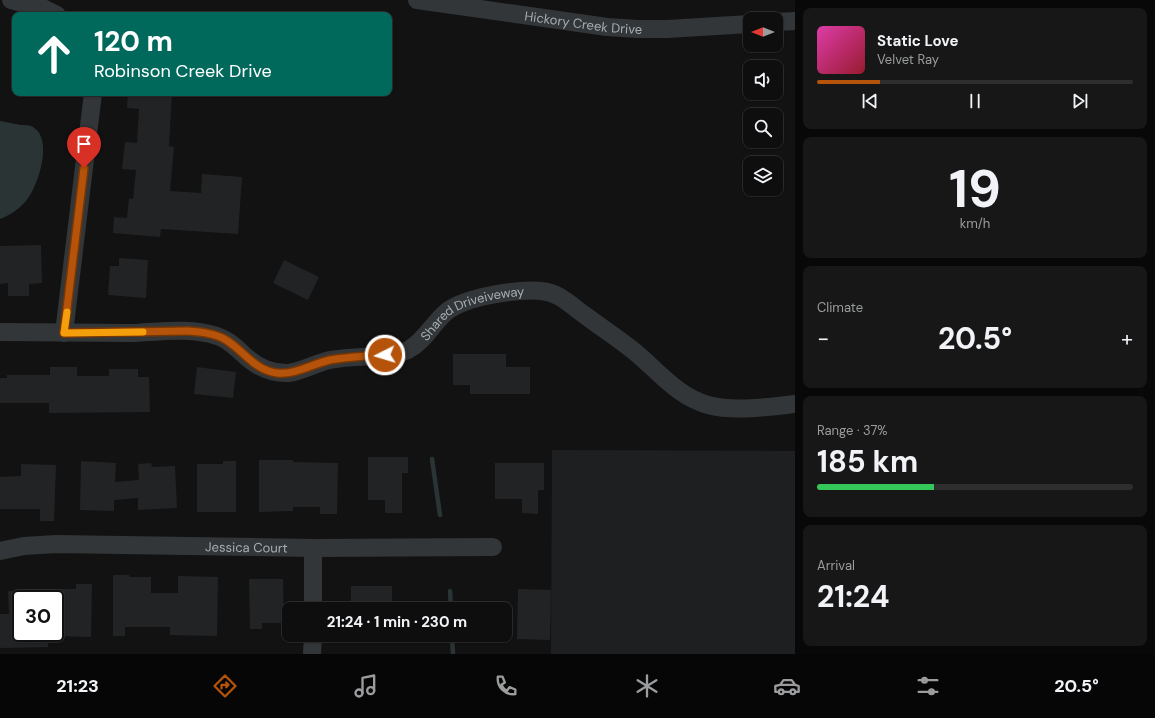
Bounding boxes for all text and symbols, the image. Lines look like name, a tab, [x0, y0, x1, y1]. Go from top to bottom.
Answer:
street label: Hickory Creek Drive	[524, 7, 642, 38]
north arrow	[743, 12, 783, 52]
map controls	[743, 12, 783, 196]
text: 120 m	[94, 23, 173, 60]
icon: ahead	[28, 28, 80, 80]
text: Static Love	[877, 31, 958, 51]
text: Velvet Ray	[877, 51, 939, 68]
text: Robinson Creek Drive	[94, 59, 272, 83]
button: sound	[743, 60, 783, 100]
icon: previous	[859, 90, 881, 112]
icon: pause	[964, 90, 986, 112]
icon: next	[1069, 90, 1091, 112]
button: search	[743, 108, 783, 148]
pin	[67, 127, 101, 168]
icon: arrive	[73, 133, 95, 155]
text: 19	[949, 155, 1001, 223]
button: layers	[743, 156, 783, 196]
text: km/h	[960, 215, 990, 232]
street label: Shared Driveiveway	[417, 283, 525, 344]
text: Climate	[817, 299, 863, 316]
text: 20.5°	[938, 319, 1012, 358]
text: −	[817, 324, 829, 353]
text: +	[1121, 324, 1133, 353]
position arrow	[364, 334, 406, 376]
text: Range · 37%	[817, 422, 888, 439]
text: 185 km	[817, 442, 918, 481]
street label: Jessica Court	[205, 538, 288, 557]
text: Arrival	[817, 557, 855, 574]
text: 21:24	[817, 577, 889, 616]
speed limit sign: 30	[12, 590, 64, 642]
text: 21:24 · 1 min · 230 m	[327, 612, 467, 632]
icon: directions	[211, 672, 239, 700]
icon: music	[352, 672, 380, 700]
icon: phone	[492, 672, 520, 700]
icon: climate	[633, 672, 661, 700]
icon: car	[773, 672, 801, 700]
icon: filters	[914, 672, 942, 700]
text: 21:23	[56, 674, 99, 698]
text: 20.5°	[1054, 674, 1099, 698]

